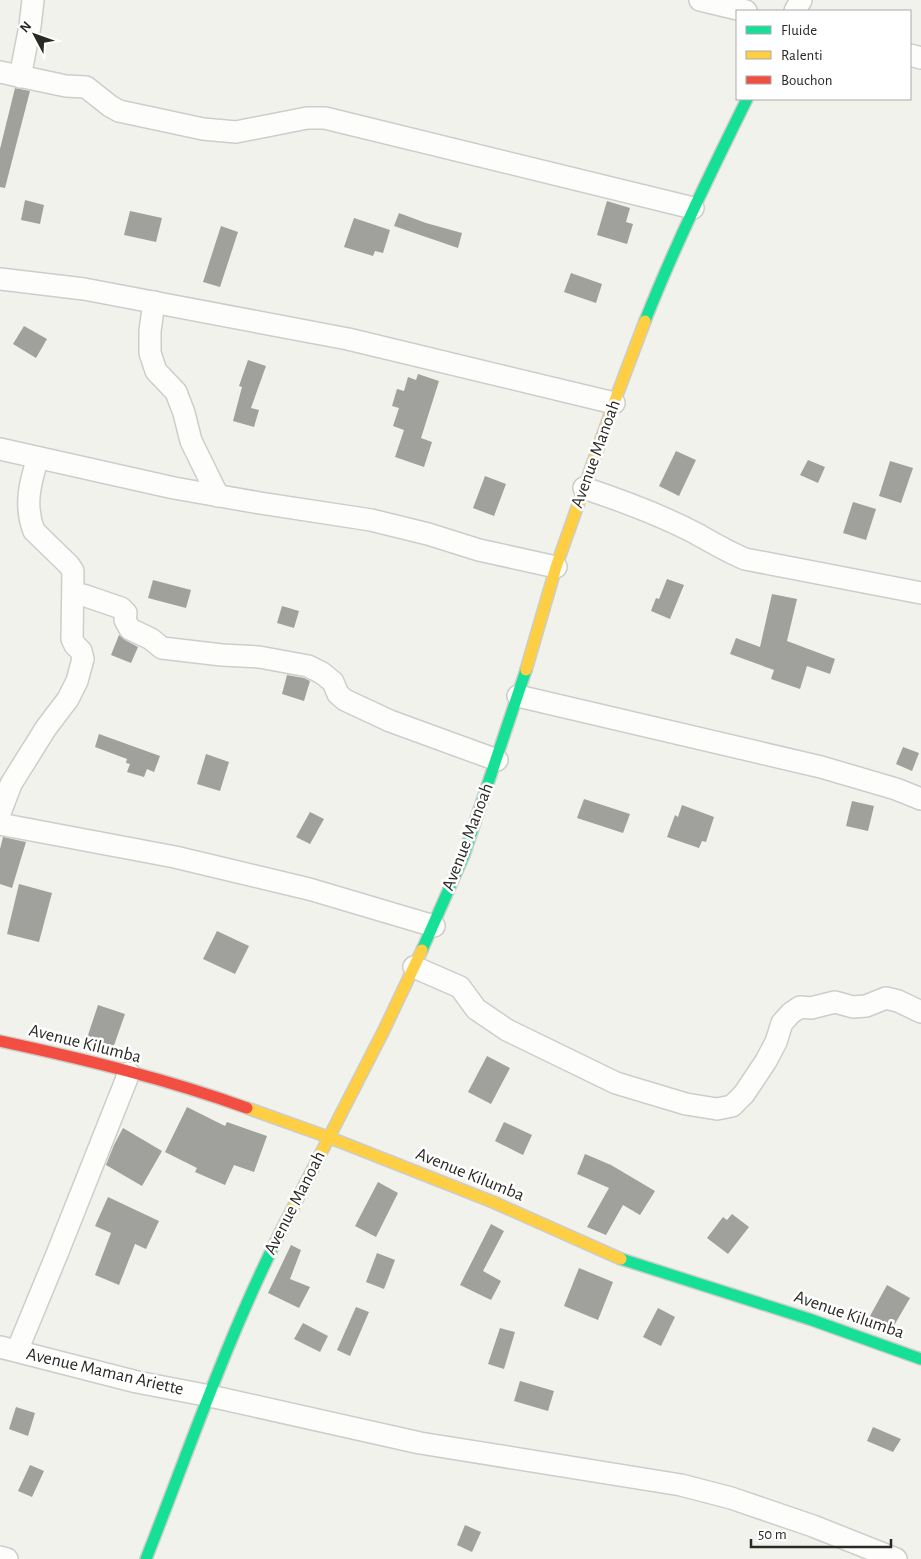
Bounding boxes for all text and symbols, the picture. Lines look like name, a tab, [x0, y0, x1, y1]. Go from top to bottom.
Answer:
north arrow	[10, 10, 60, 60]
legend	[736, 10, 911, 100]
text: N	[17, 19, 34, 35]
text: Fluide	[781, 23, 817, 38]
text: Ralenti	[781, 48, 823, 63]
text: Bouchon	[781, 73, 832, 88]
street label: Avenue Manoah	[568, 398, 624, 510]
street label: Avenue Manoah	[439, 781, 497, 893]
street label: Avenue Kilumba	[27, 1021, 143, 1067]
street label: Avenue Kilumba	[413, 1145, 527, 1205]
street label: Avenue Manoah	[261, 1148, 329, 1258]
street label: Avenue Kilumba	[792, 1288, 906, 1342]
street label: Avenue Maman Ariette	[25, 1345, 185, 1399]
scale bar	[751, 1516, 891, 1548]
text: 50 m	[758, 1527, 787, 1542]

